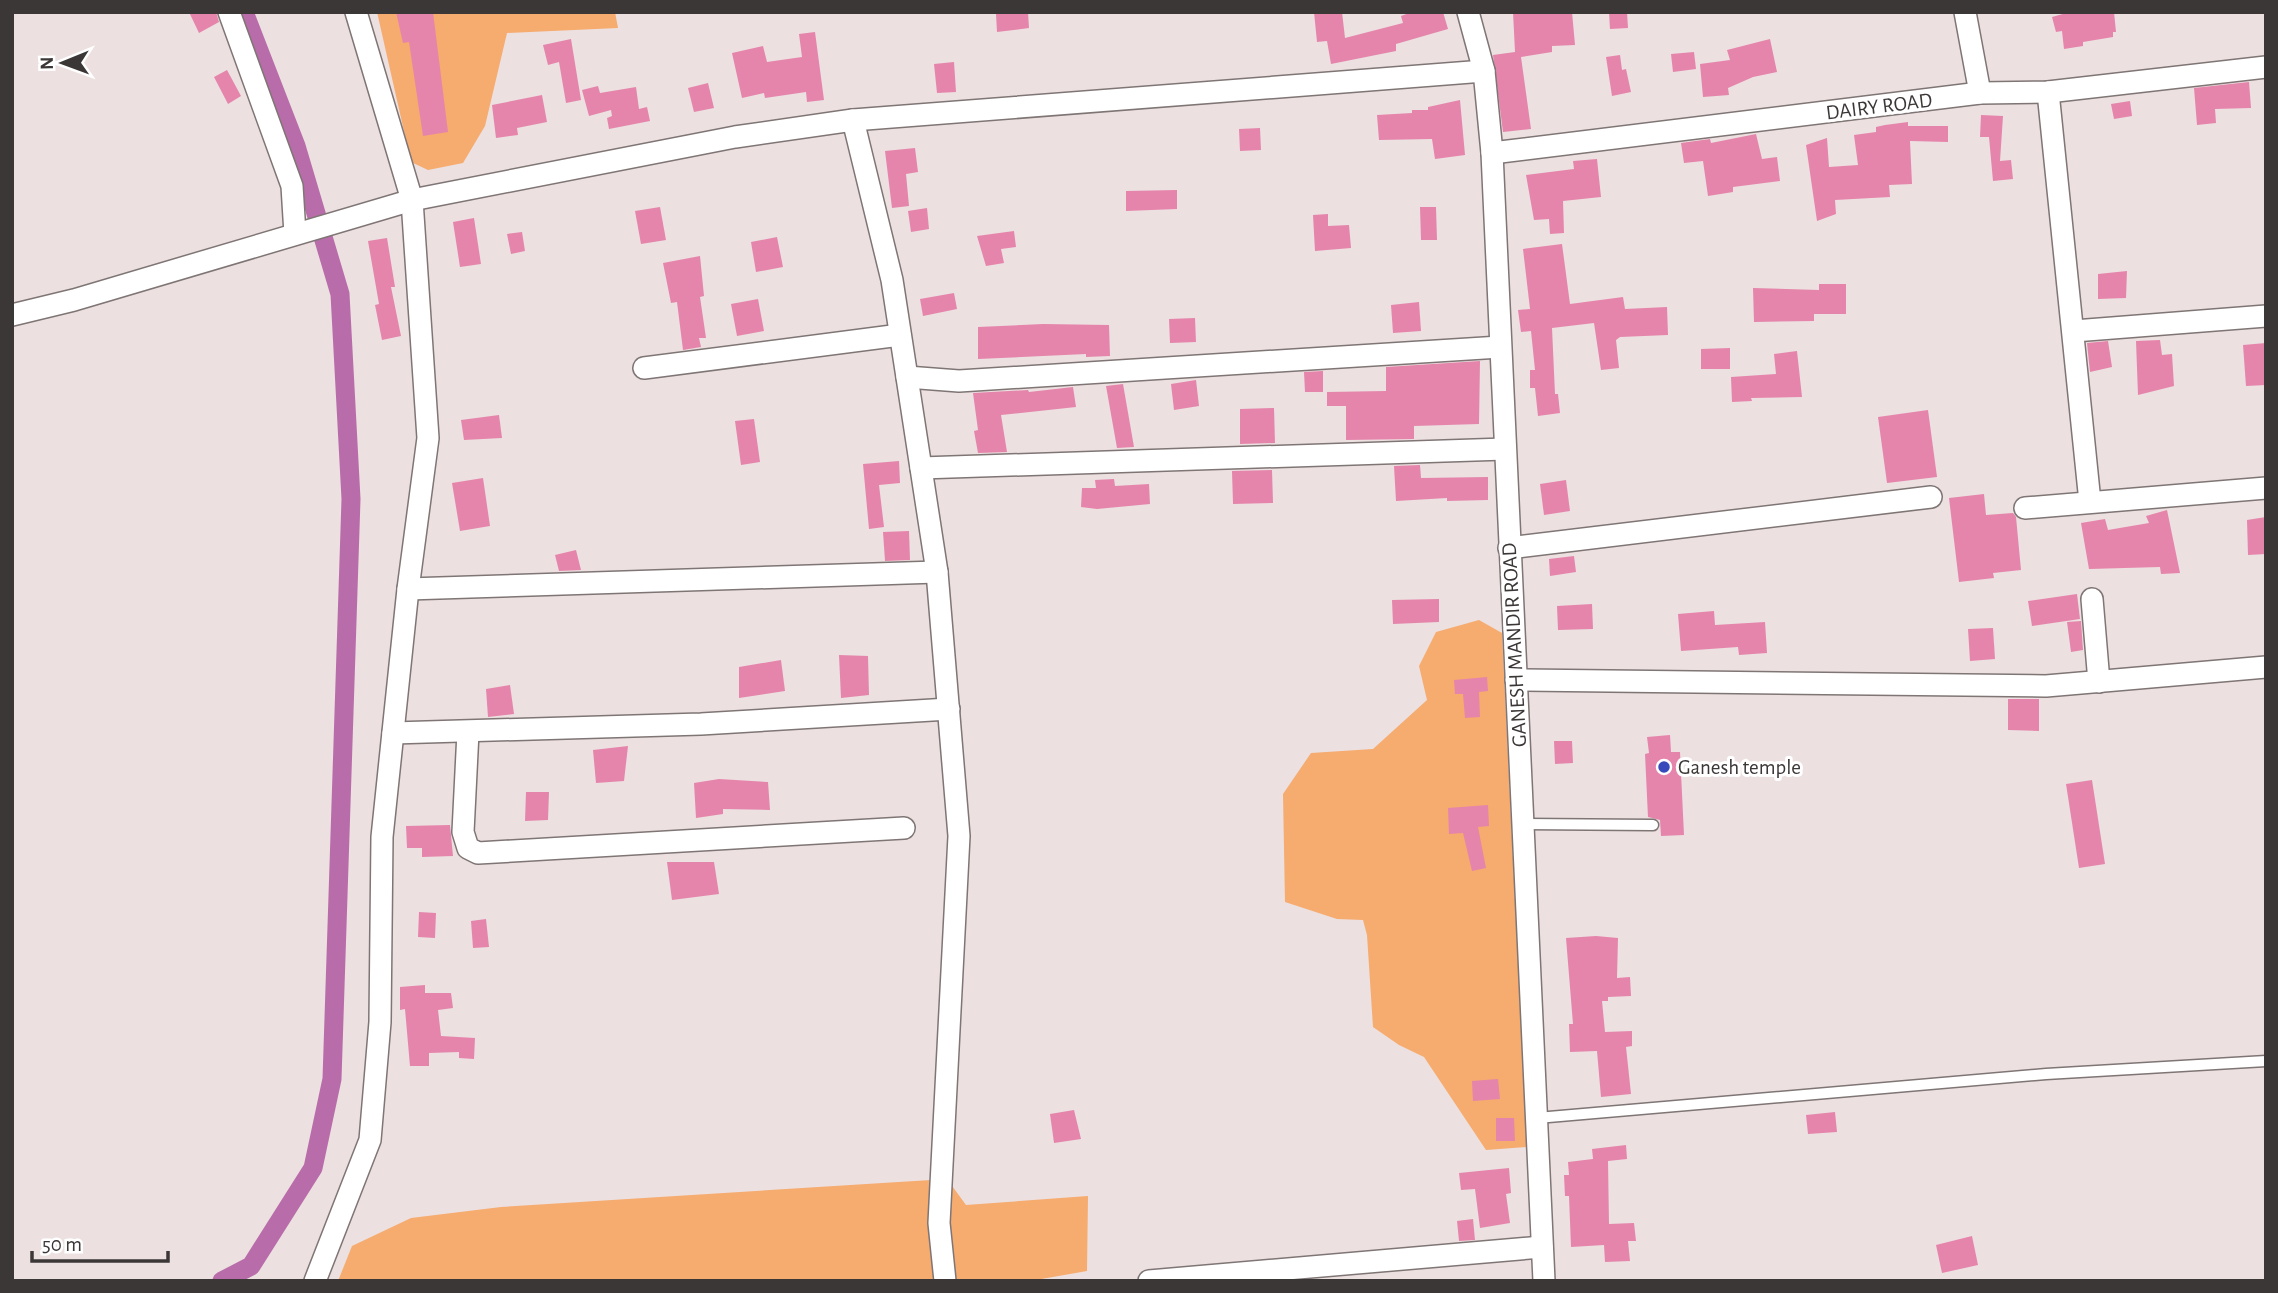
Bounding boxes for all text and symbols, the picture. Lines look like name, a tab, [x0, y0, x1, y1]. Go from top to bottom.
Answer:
north arrow	[28, 28, 98, 98]
text: N	[38, 56, 57, 70]
street label: DAIRY ROAD	[1825, 90, 1933, 123]
street label: GANESH MANDIR ROAD	[1499, 542, 1530, 748]
place label: Ganesh temple	[1678, 757, 1801, 778]
marker: Ganesh temple	[1656, 759, 1672, 775]
scale bar	[32, 1220, 168, 1264]
text: 50 m	[42, 1234, 82, 1255]

